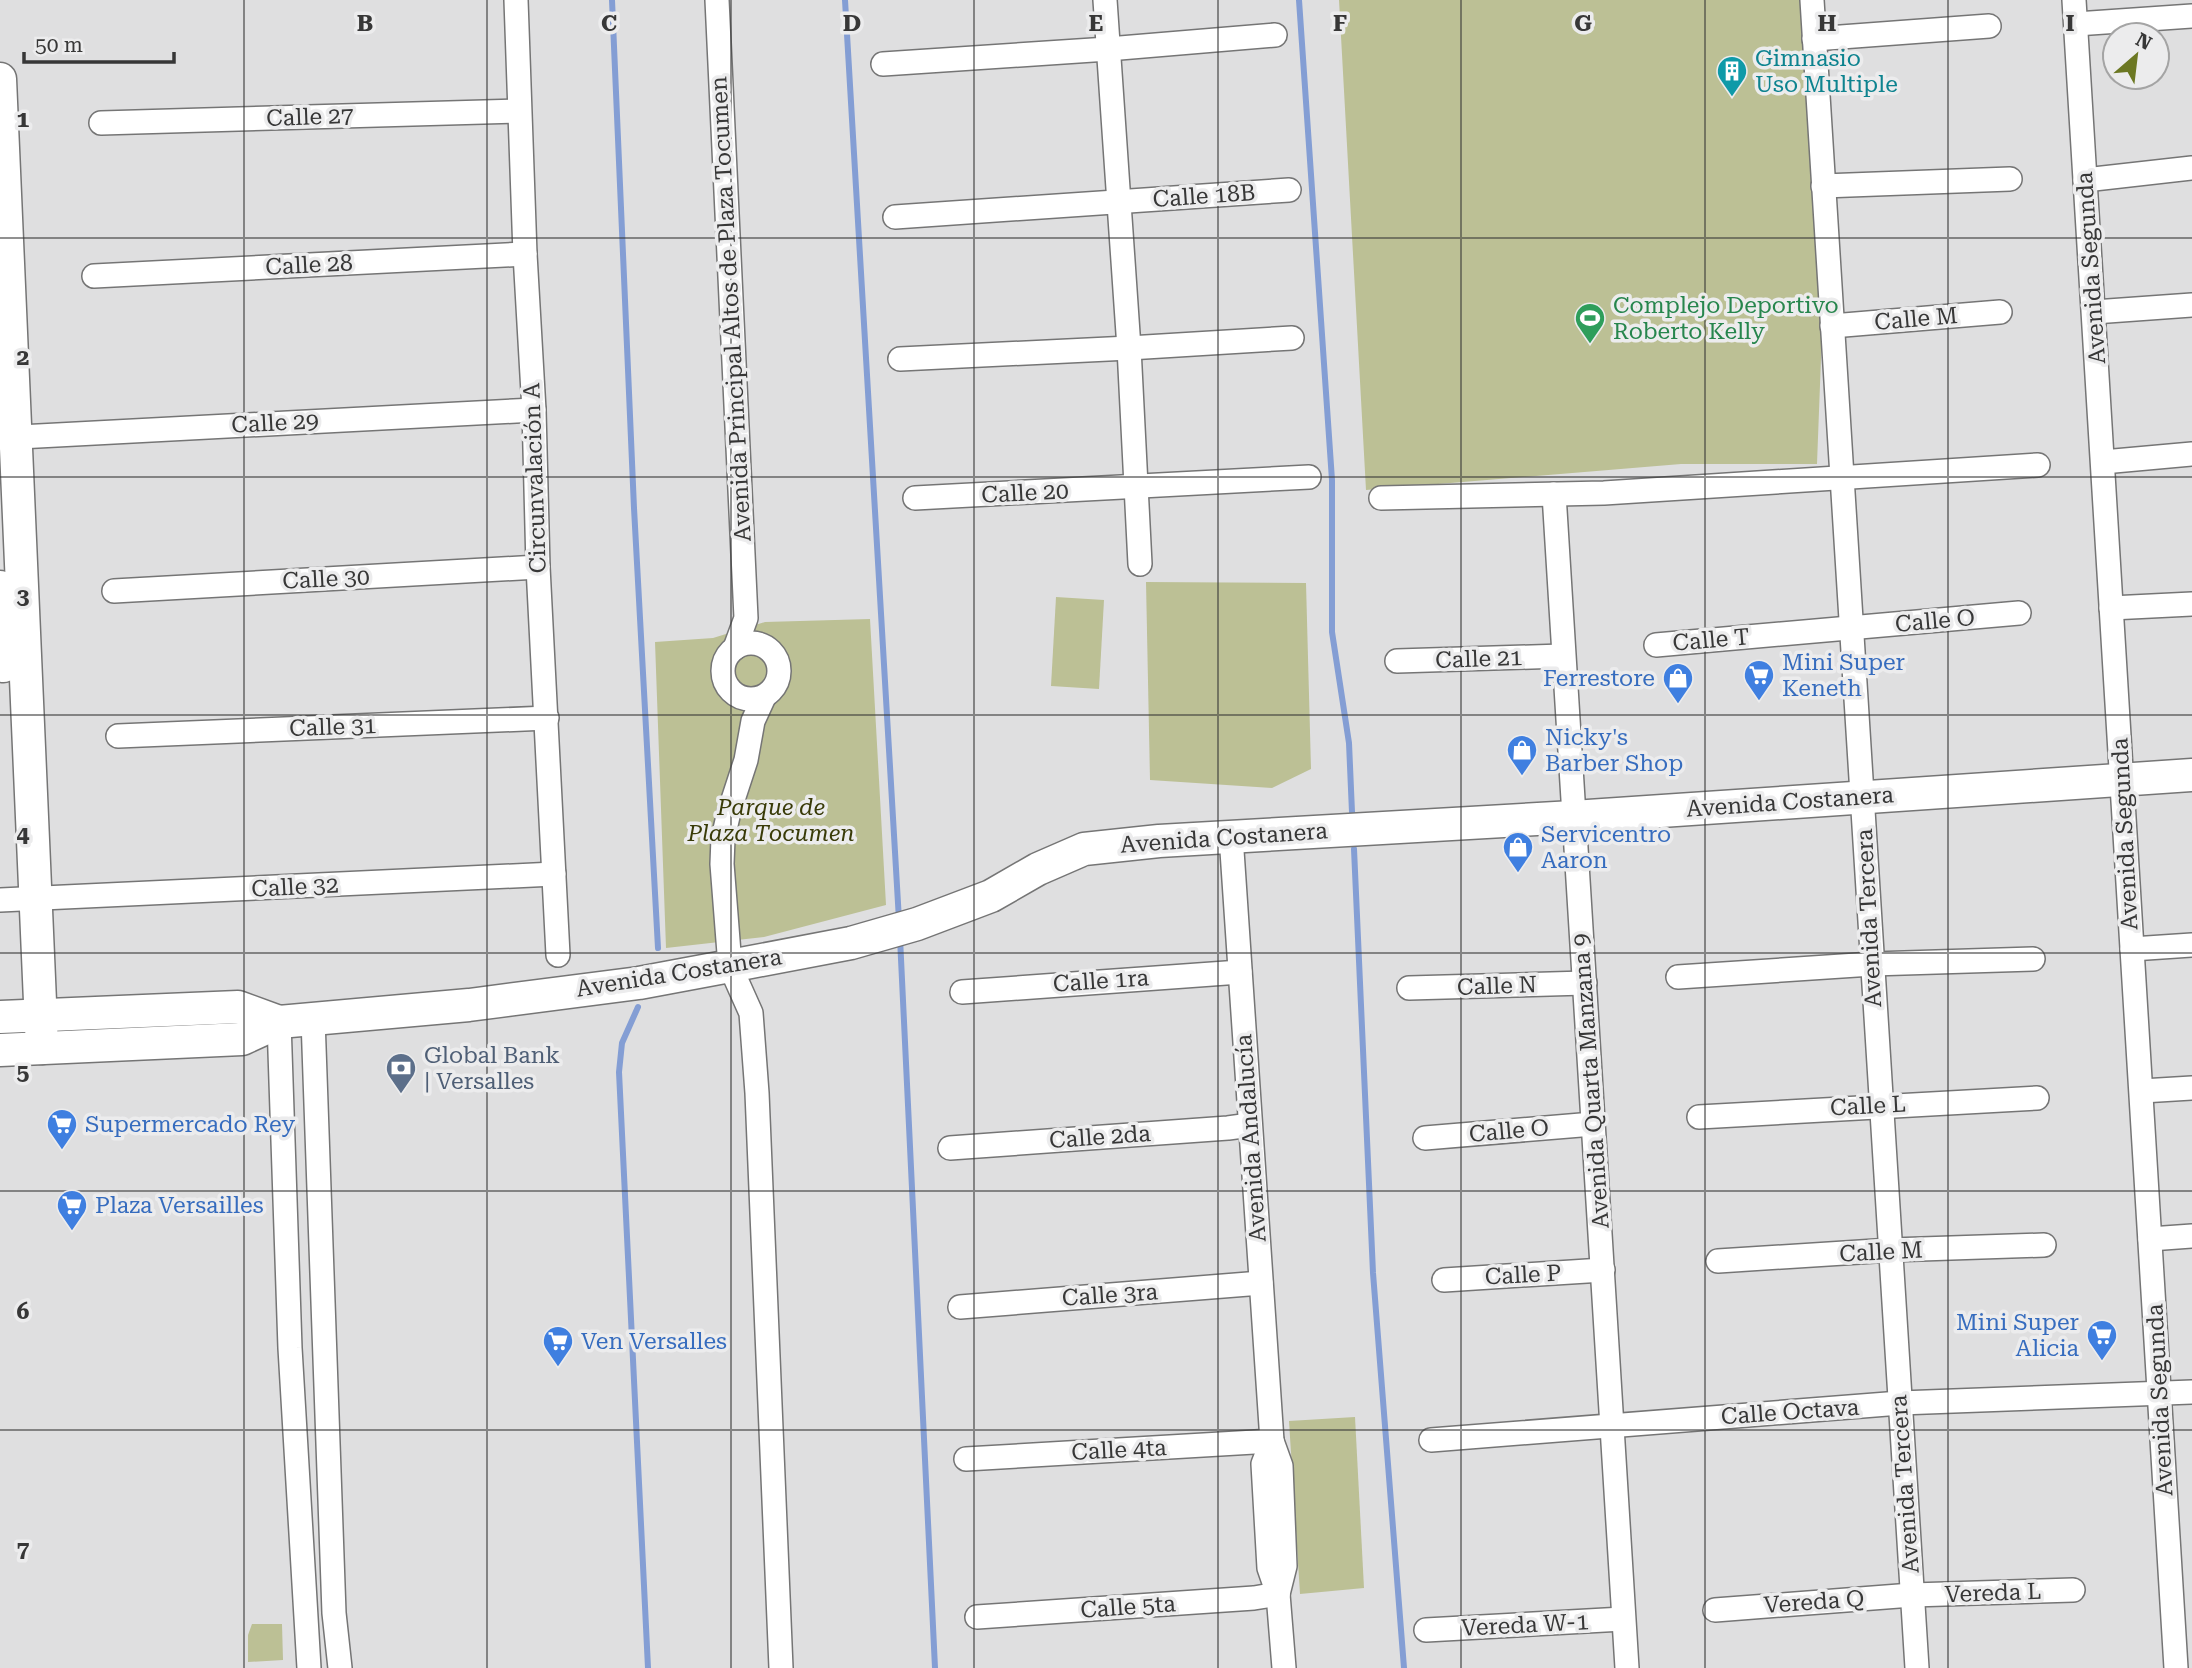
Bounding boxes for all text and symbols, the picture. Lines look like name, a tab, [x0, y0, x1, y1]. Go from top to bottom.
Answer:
text: B	[357, 10, 373, 37]
text: C	[601, 10, 617, 37]
text: D	[843, 10, 861, 37]
text: E	[1089, 10, 1103, 37]
text: F	[1333, 10, 1347, 37]
text: G	[1574, 10, 1592, 37]
text: H	[1818, 10, 1837, 37]
text: I	[2065, 10, 2075, 37]
scale bar	[24, 21, 175, 65]
north arrow	[2101, 21, 2171, 91]
text: N	[2132, 28, 2156, 55]
text: 50 m	[35, 33, 83, 57]
place label: Gimnasio Uso Multiple	[1755, 45, 1898, 98]
building icon: Gimnasio Uso Multiple	[1715, 54, 1749, 98]
street label: Avenida Principal Altos de Plaza Tocumen	[705, 76, 757, 542]
street label: Calle 27	[266, 102, 354, 132]
text: 1	[17, 106, 30, 133]
street label: Avenida Segunda	[2071, 170, 2111, 365]
street label: Calle 18B	[1152, 179, 1256, 213]
street label: Calle 28	[265, 249, 353, 281]
place label: Complejo Deportivo Roberto Kelly	[1613, 292, 1839, 345]
sports icon: Complejo Deportivo Roberto Kelly	[1573, 301, 1607, 345]
street label: Calle M	[1873, 302, 1959, 336]
text: 2	[17, 344, 29, 371]
street label: Circunvalación A	[518, 382, 552, 574]
street label: Calle 29	[231, 407, 319, 439]
street label: Calle 20	[981, 477, 1069, 509]
street label: Calle 30	[282, 563, 370, 595]
text: 3	[17, 583, 30, 610]
street label: Calle O	[1894, 604, 1976, 638]
street label: Calle T	[1671, 623, 1751, 657]
street label: Calle 21	[1435, 644, 1523, 674]
place label: Mini Super Keneth	[1782, 649, 1905, 702]
supermarket icon: Mini Super Keneth	[1742, 658, 1776, 702]
shop icon: Ferrestore	[1661, 661, 1695, 705]
place label: Ferrestore	[1543, 665, 1655, 692]
street label: Calle 31	[289, 712, 377, 742]
place label: Nicky's Barber Shop	[1545, 724, 1683, 777]
shop icon: Nicky's Barber Shop	[1505, 733, 1539, 777]
street label: Avenida Segunda	[2106, 737, 2144, 931]
street label: Avenida Costanera	[1685, 781, 1895, 823]
park label: Parque de Plaza Tocumen	[686, 794, 855, 847]
street label: Avenida Costanera	[1119, 817, 1329, 859]
text: 4	[17, 821, 30, 848]
place label: Servicentro Aaron	[1541, 821, 1671, 874]
street label: Avenida Tercera	[1851, 827, 1887, 1008]
shop icon: Servicentro Aaron	[1501, 830, 1535, 874]
street label: Calle 32	[251, 871, 339, 903]
street label: Avenida Quarta Manzana 9	[1567, 932, 1615, 1230]
street label: Avenida Costanera	[574, 943, 784, 1003]
street label: Calle 1ra	[1052, 964, 1150, 998]
street label: Calle N	[1457, 971, 1537, 1001]
street label: Avenida Andalucía	[1230, 1033, 1272, 1243]
place label: Global Bank | Versalles	[424, 1042, 560, 1095]
bank icon: Global Bank | Versalles	[384, 1051, 418, 1095]
text: 5	[17, 1059, 30, 1086]
street label: Calle L	[1829, 1091, 1907, 1121]
supermarket icon: Supermercado Rey	[45, 1107, 79, 1151]
place label: Supermercado Rey	[85, 1111, 295, 1138]
street label: Calle O	[1468, 1114, 1550, 1148]
street label: Calle 2da	[1048, 1120, 1152, 1154]
supermarket icon: Plaza Versailles	[55, 1188, 89, 1232]
place label: Plaza Versailles	[95, 1192, 264, 1219]
street label: Calle M	[1839, 1236, 1923, 1268]
street label: Calle P	[1484, 1260, 1562, 1290]
street label: Calle 3ra	[1061, 1278, 1159, 1312]
text: 6	[17, 1298, 30, 1325]
street label: Avenida Segunda	[2141, 1303, 2179, 1497]
place label: Mini Super Alicia	[1956, 1309, 2080, 1362]
supermarket icon: Mini Super Alicia	[2085, 1318, 2119, 1362]
supermarket icon: Ven Versalles	[541, 1324, 575, 1368]
place label: Ven Versalles	[581, 1328, 727, 1355]
street label: Avenida Tercera	[1885, 1393, 1925, 1574]
street label: Calle Octava	[1720, 1394, 1861, 1430]
street label: Calle 4ta	[1071, 1434, 1168, 1466]
text: 7	[17, 1536, 30, 1563]
street label: Vereda L	[1944, 1578, 2042, 1608]
street label: Vereda Q	[1763, 1585, 1865, 1619]
street label: Calle 5ta	[1079, 1590, 1177, 1624]
street label: Vereda W-1	[1460, 1608, 1590, 1642]

